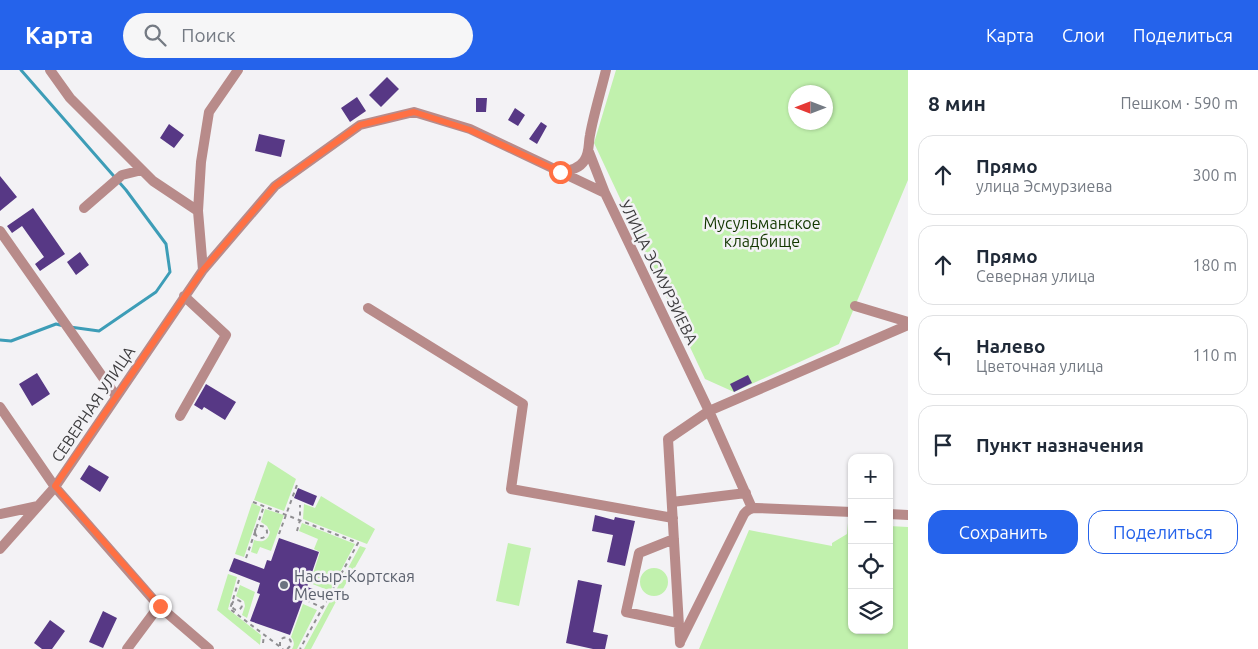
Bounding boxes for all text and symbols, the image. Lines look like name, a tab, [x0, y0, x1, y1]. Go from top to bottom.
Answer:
search box	[123, 13, 473, 58]
icon: search	[141, 21, 169, 49]
text: Карта	[25, 22, 93, 49]
text: Поиск	[181, 24, 235, 46]
text: Карта	[986, 25, 1034, 45]
text: Слои	[1062, 25, 1105, 45]
text: Поделиться	[1133, 25, 1233, 45]
north arrow	[788, 85, 833, 130]
text: 8 мин	[928, 91, 986, 115]
text: Пешком · 590 m	[1120, 94, 1238, 112]
text: Прямо	[976, 155, 1038, 177]
route start	[549, 161, 572, 184]
icon: ahead	[929, 161, 957, 189]
text: 300 m	[1192, 166, 1237, 184]
text: улица Эсмурзиева	[976, 177, 1112, 195]
street label: УЛИЦА ЭСМУРЗИЕВА	[616, 197, 702, 348]
park label: Мусульманское кладбище	[703, 214, 821, 250]
text: Прямо	[976, 245, 1038, 267]
icon: ahead	[929, 251, 957, 279]
text: 180 m	[1192, 256, 1237, 274]
text: Северная улица	[976, 267, 1095, 285]
text: Налево	[976, 335, 1045, 357]
icon: left	[929, 341, 957, 369]
street label: СЕВЕРНАЯ УЛИЦА	[48, 342, 139, 465]
text: 110 m	[1192, 346, 1237, 364]
text: Цветочная улица	[976, 357, 1103, 375]
icon: arrive	[929, 431, 957, 459]
text: Пункт назначения	[976, 434, 1144, 456]
map controls	[848, 454, 893, 634]
button: +	[848, 454, 893, 499]
button: −	[848, 499, 893, 544]
button: Сохранить	[928, 510, 1078, 554]
button: Поделиться	[1088, 510, 1238, 554]
button: locate	[848, 544, 893, 589]
place label: Насыр-Кортская Мечеть	[294, 567, 415, 603]
marker: Насыр-Кортская Мечеть	[278, 579, 290, 591]
button: layers	[848, 589, 893, 634]
route end	[149, 595, 172, 618]

